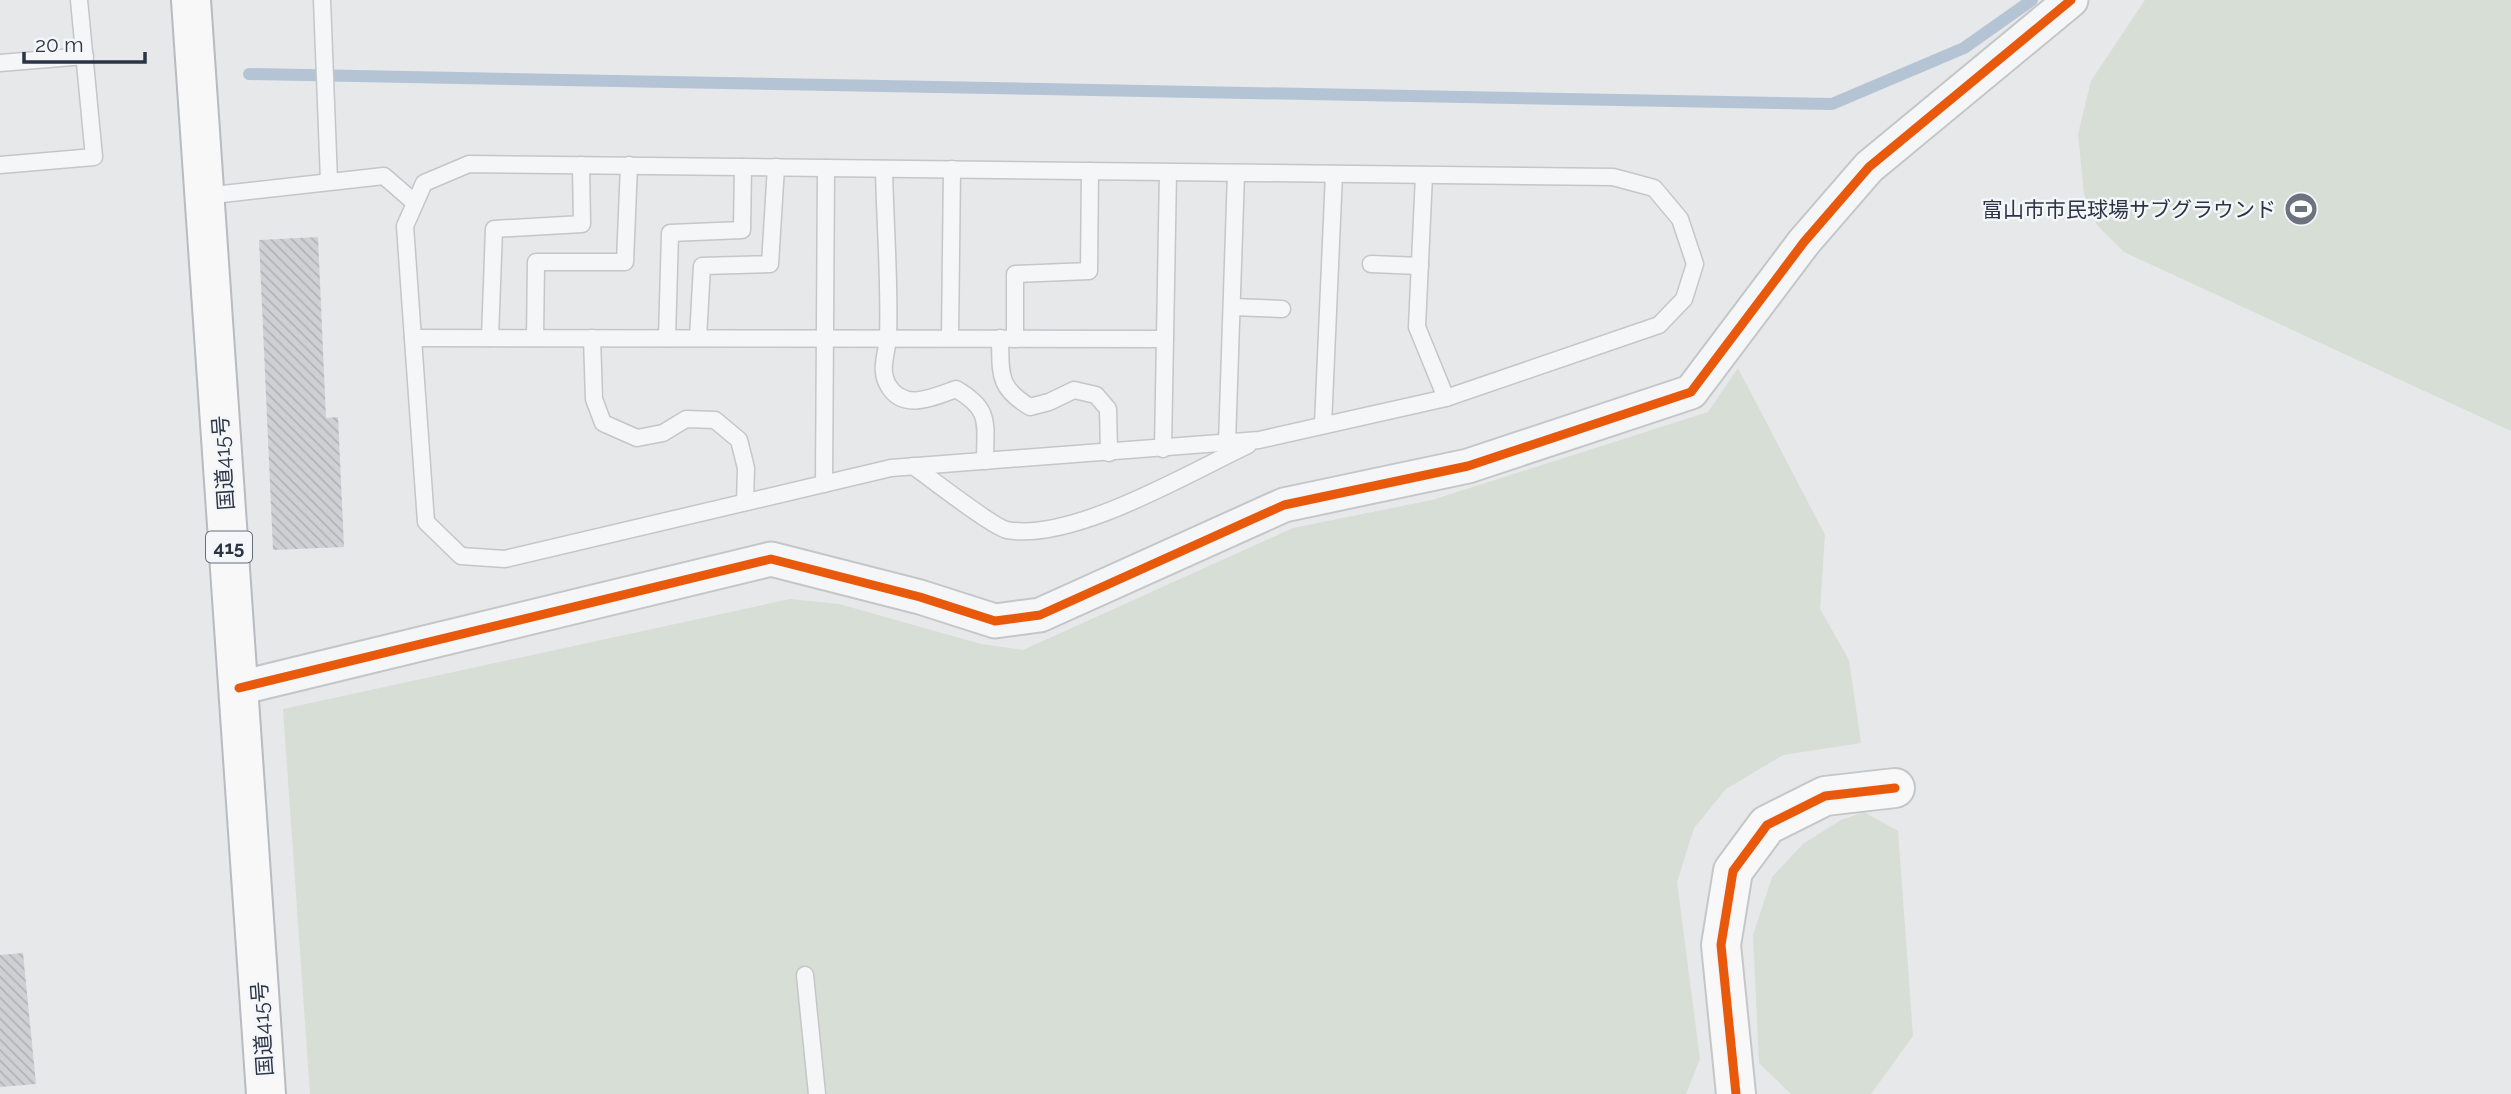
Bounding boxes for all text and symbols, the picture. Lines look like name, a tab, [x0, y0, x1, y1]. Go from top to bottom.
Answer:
scale bar	[24, 21, 145, 65]
text: 20 m	[35, 32, 83, 57]
sports icon: 富山市市民球場サブグラウンド	[2282, 190, 2320, 228]
place label: 富山市市民球場サブグラウンド	[1982, 197, 2276, 222]
street label: 国道415号	[207, 415, 239, 511]
road number: 415	[206, 532, 252, 562]
street label: 国道415号	[246, 981, 278, 1077]

